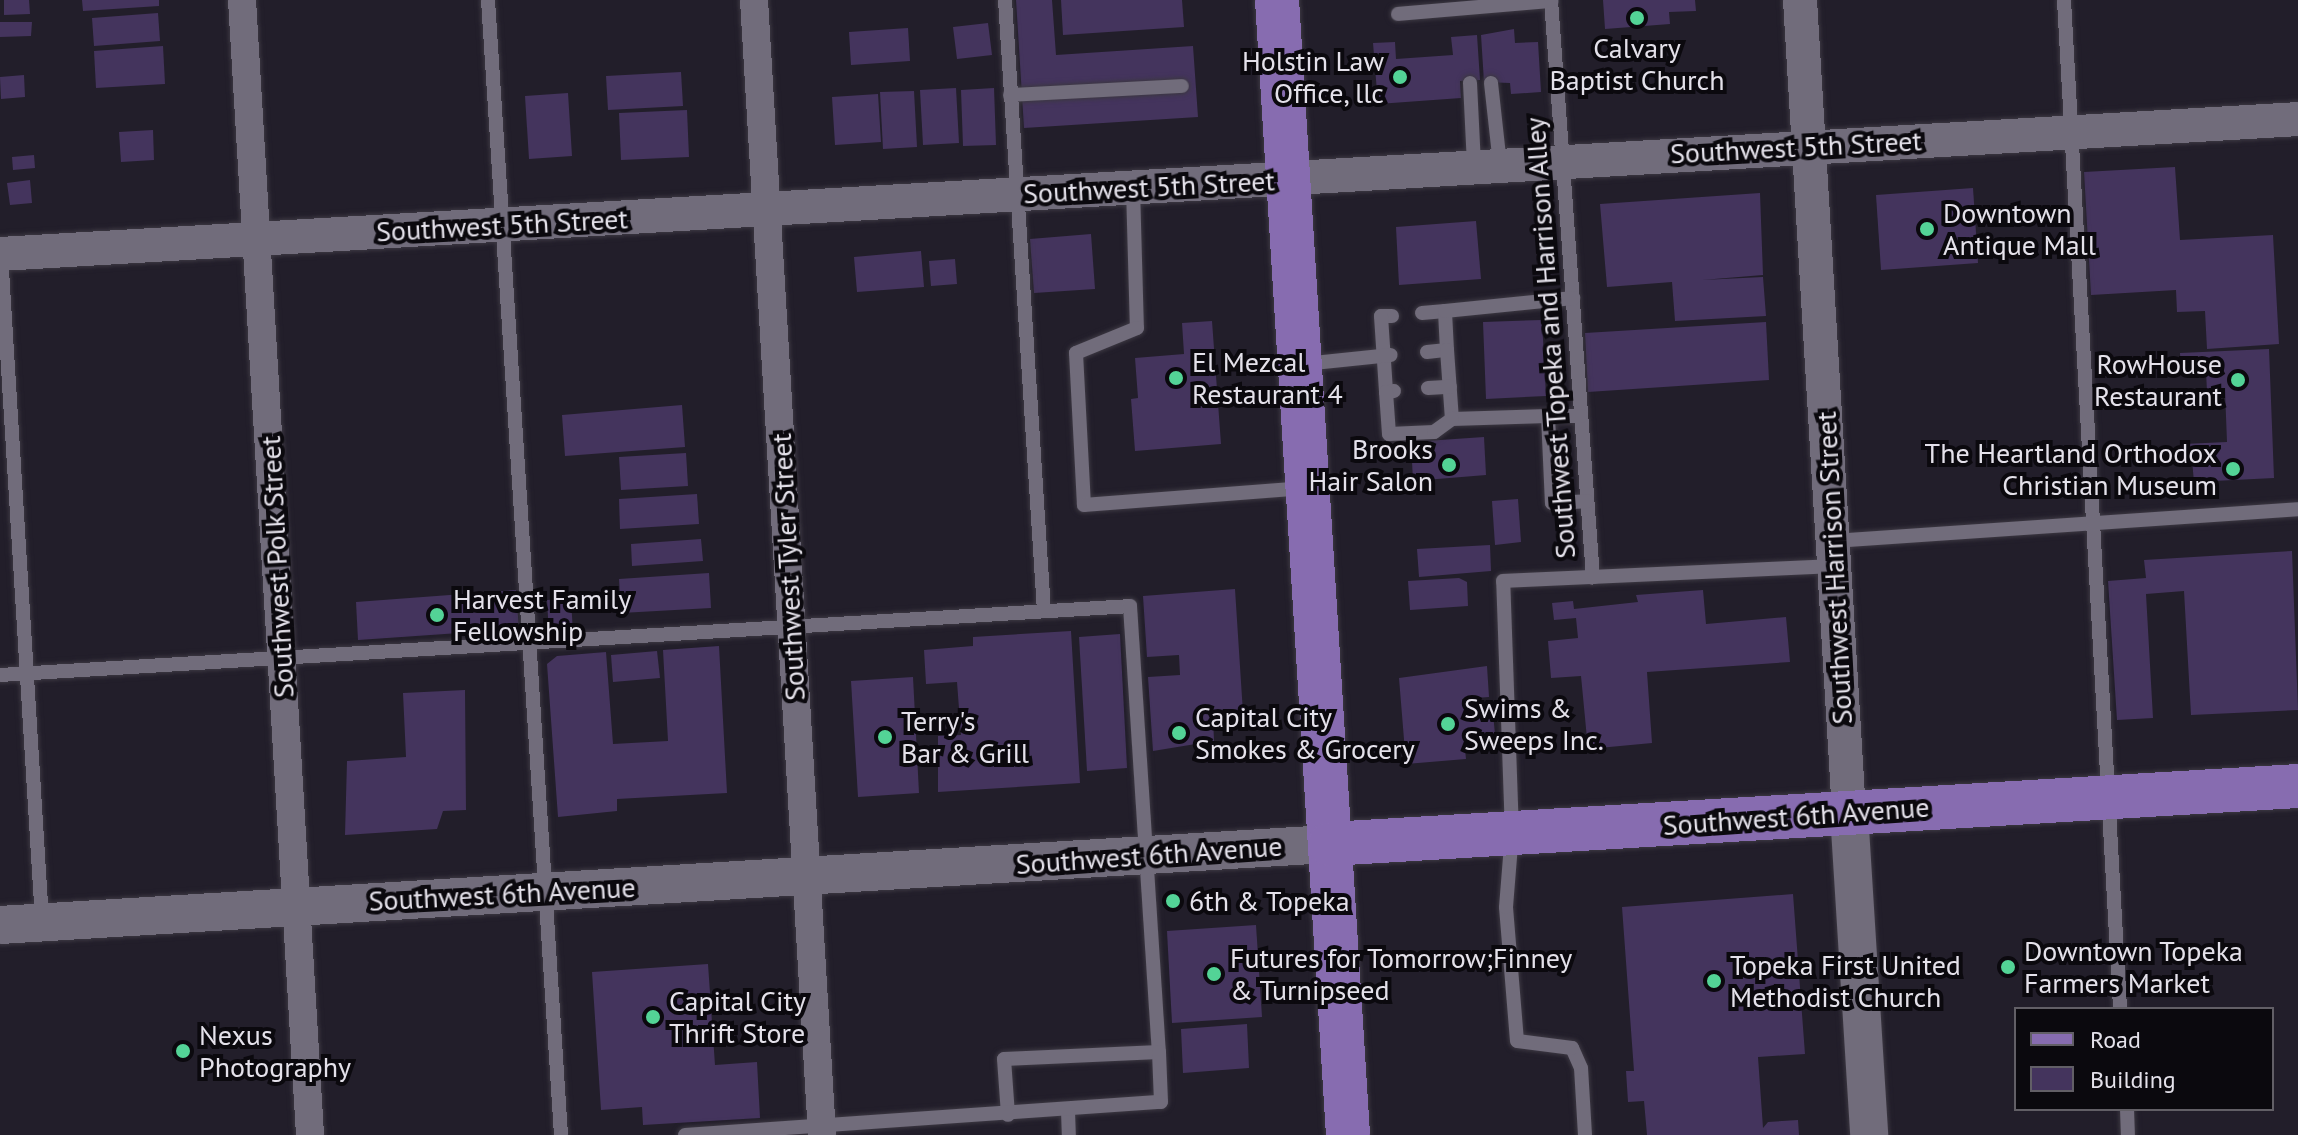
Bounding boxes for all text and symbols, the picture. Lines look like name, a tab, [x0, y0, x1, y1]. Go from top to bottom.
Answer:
marker: Calvary Baptist Church	[1628, 9, 1646, 27]
place label: Calvary Baptist Church	[1550, 31, 1724, 97]
place label: Holstin Law Office, llc	[1242, 44, 1384, 110]
marker: Holstin Law Office, llc	[1391, 68, 1409, 86]
street label: Southwest Topeka and Harrison Alley	[1518, 115, 1582, 561]
street label: Southwest 5th Street	[1669, 124, 1923, 170]
street label: Southwest 5th Street	[1022, 164, 1276, 210]
place label: Downtown Antique Mall	[1943, 196, 2096, 262]
street label: Southwest 5th Street	[375, 202, 629, 248]
marker: Downtown Antique Mall	[1918, 220, 1936, 238]
place label: El Mezcal Restaurant 4	[1192, 345, 1343, 411]
place label: RowHouse Restaurant	[2094, 347, 2222, 413]
marker: El Mezcal Restaurant 4	[1167, 369, 1185, 387]
marker: RowHouse Restaurant	[2229, 371, 2247, 389]
street label: Southwest Harrison Street	[1809, 411, 1859, 725]
street label: Southwest Tyler Street	[764, 432, 812, 702]
place label: Brooks Hair Salon	[1309, 432, 1433, 498]
street label: Southwest Polk Street	[253, 435, 301, 699]
place label: The Heartland Orthodox Christian Museum	[1925, 436, 2217, 502]
marker: Brooks Hair Salon	[1440, 456, 1458, 474]
marker: The Heartland Orthodox Christian Museum	[2224, 460, 2242, 478]
place label: Harvest Family Fellowship	[453, 582, 631, 648]
marker: Harvest Family Fellowship	[428, 606, 446, 624]
place label: Swims & Sweeps Inc.	[1464, 691, 1604, 757]
place label: Capital City Smokes & Grocery	[1195, 700, 1415, 766]
place label: Terry's Bar & Grill	[901, 704, 1029, 770]
marker: Swims & Sweeps Inc.	[1439, 715, 1457, 733]
marker: Capital City Smokes & Grocery	[1170, 724, 1188, 742]
marker: Terry's Bar & Grill	[876, 728, 894, 746]
street label: Southwest 6th Avenue	[1661, 790, 1931, 842]
street label: Southwest 6th Avenue	[1014, 829, 1284, 881]
street label: Southwest 6th Avenue	[367, 870, 637, 918]
place label: 6th & Topeka	[1189, 884, 1350, 918]
marker: 6th & Topeka	[1164, 892, 1182, 910]
place label: Downtown Topeka Farmers Market	[2024, 934, 2244, 1000]
place label: Futures for Tomorrow;Finney & Turnipseed	[1230, 941, 1573, 1007]
place label: Topeka First United Methodist Church	[1730, 948, 1961, 1014]
marker: Downtown Topeka Farmers Market	[1999, 958, 2017, 976]
marker: Futures for Tomorrow;Finney & Turnipseed	[1205, 965, 1223, 983]
marker: Topeka First United Methodist Church	[1705, 972, 1723, 990]
place label: Capital City Thrift Store	[669, 984, 806, 1050]
legend	[2014, 1007, 2274, 1111]
marker: Capital City Thrift Store	[644, 1008, 662, 1026]
place label: Nexus Photography	[199, 1018, 351, 1084]
text: Road	[2090, 1024, 2141, 1055]
marker: Nexus Photography	[174, 1042, 192, 1060]
text: Building	[2090, 1064, 2176, 1095]

